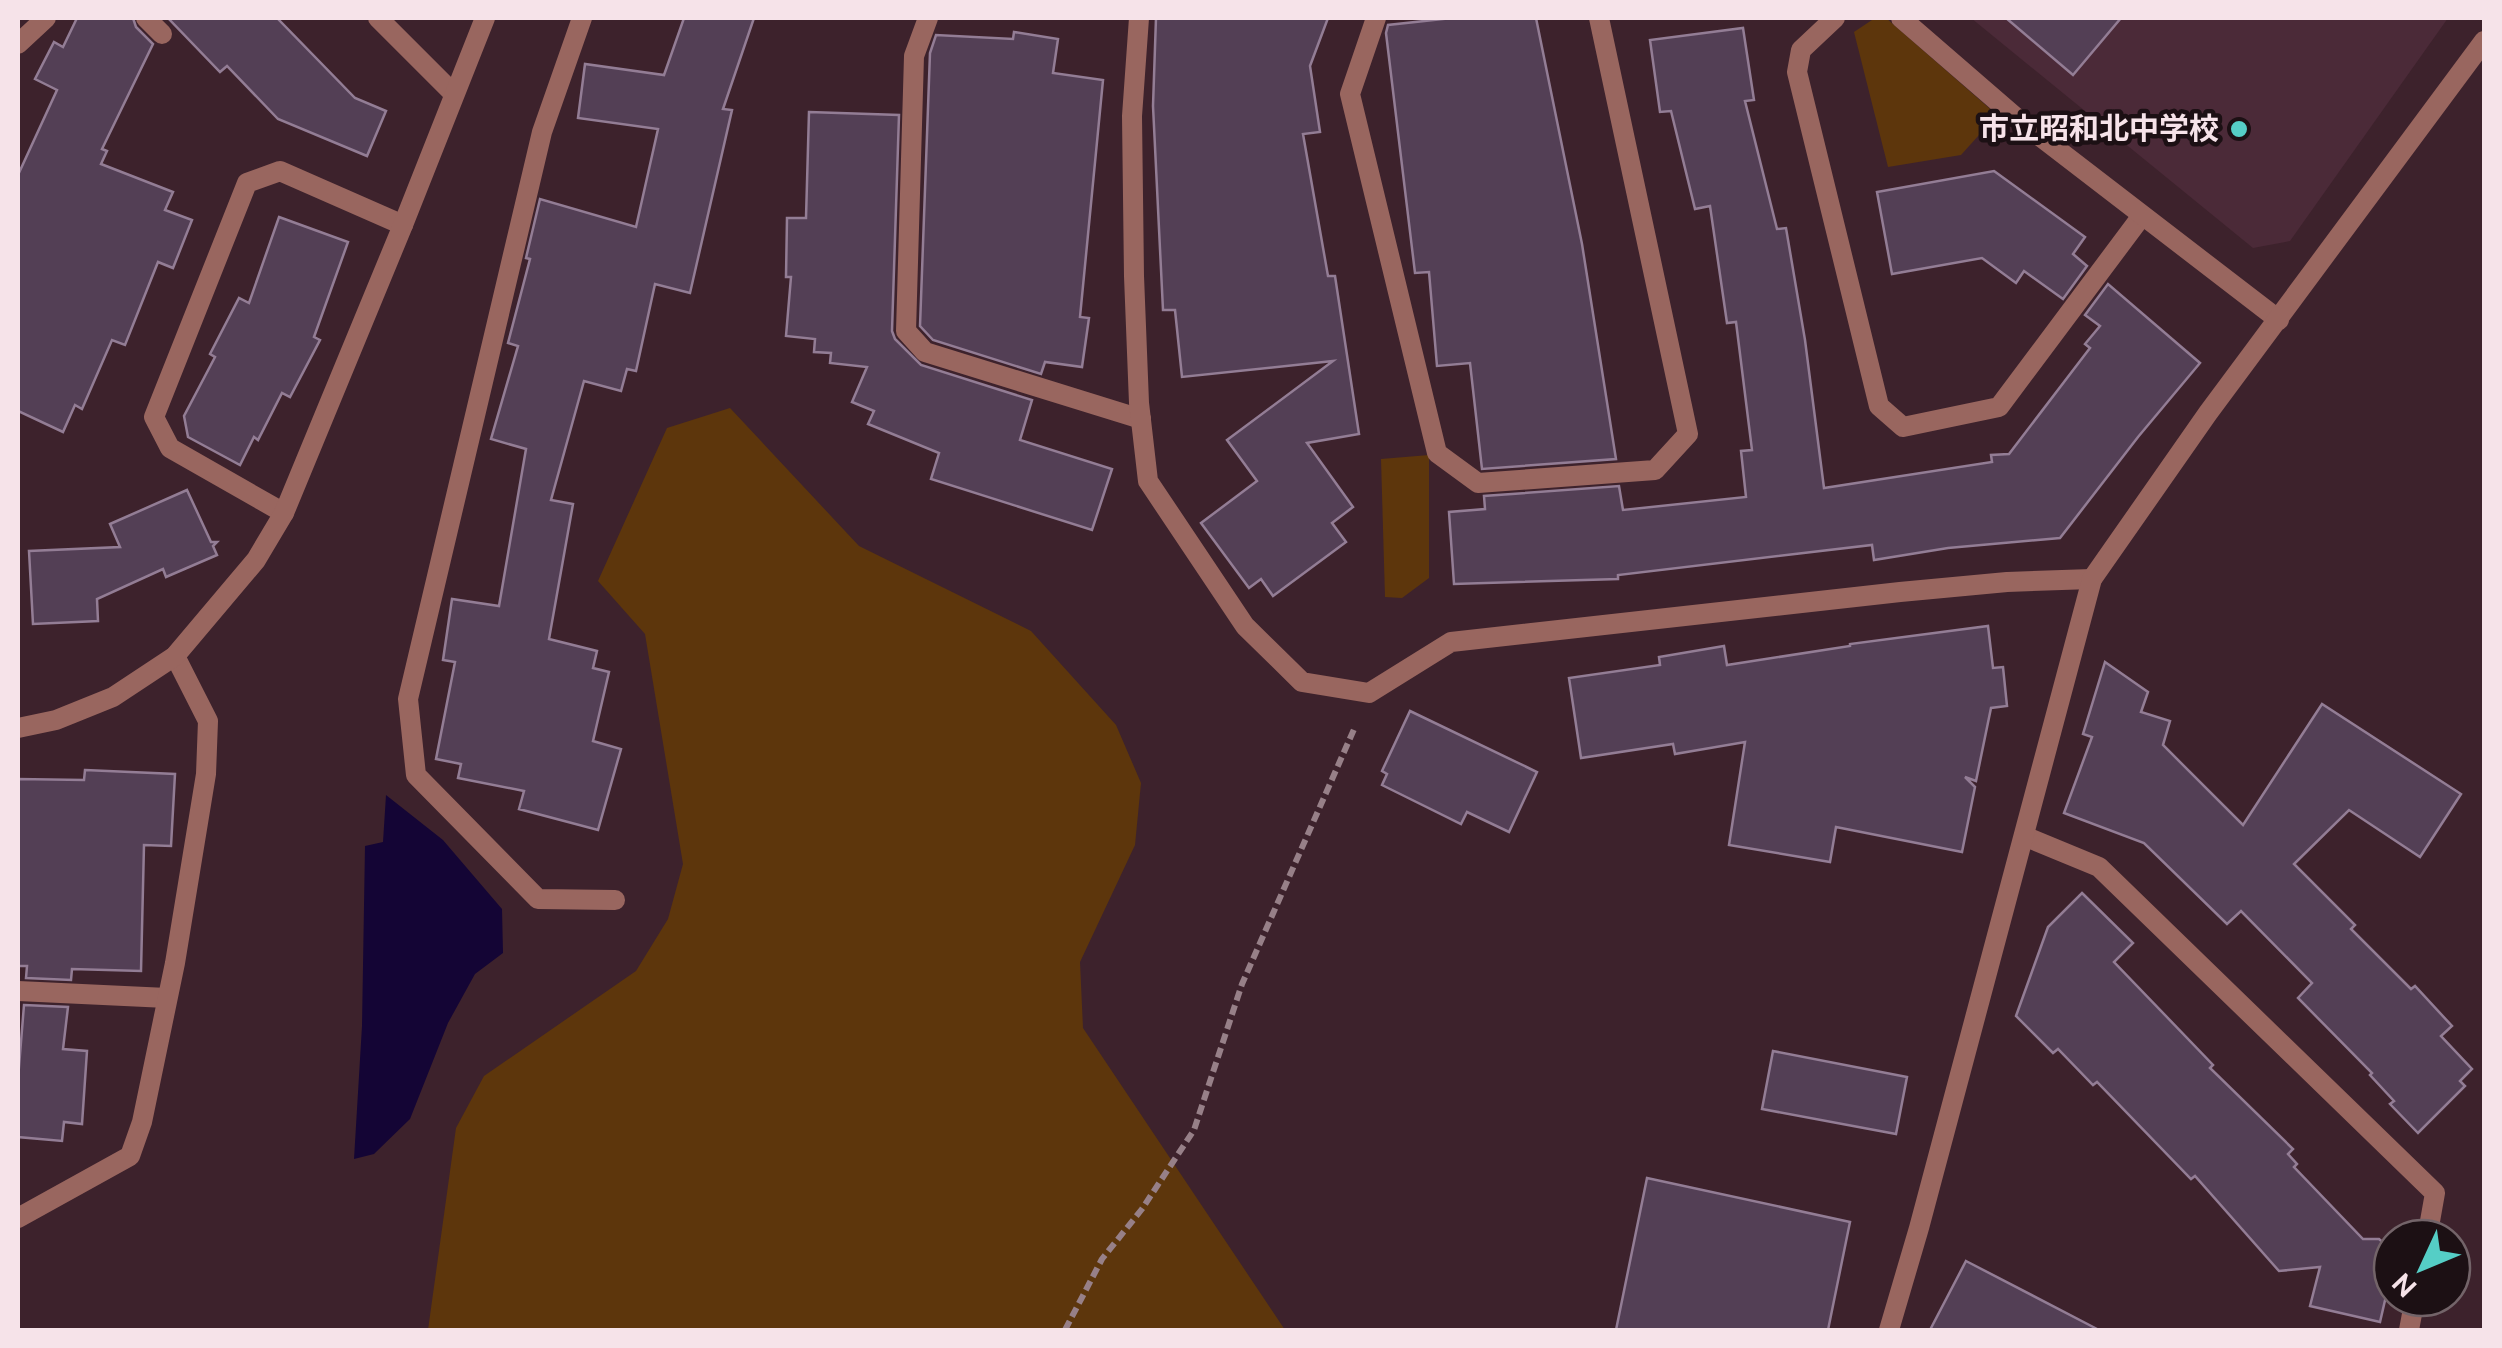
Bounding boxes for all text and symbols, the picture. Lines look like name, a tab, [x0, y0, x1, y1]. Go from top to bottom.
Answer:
place label: 市立昭和北中学校	[1979, 111, 2219, 145]
marker: 市立昭和北中学校	[2228, 118, 2250, 140]
north arrow	[2372, 1218, 2472, 1318]
text: N	[2385, 1267, 2422, 1304]

